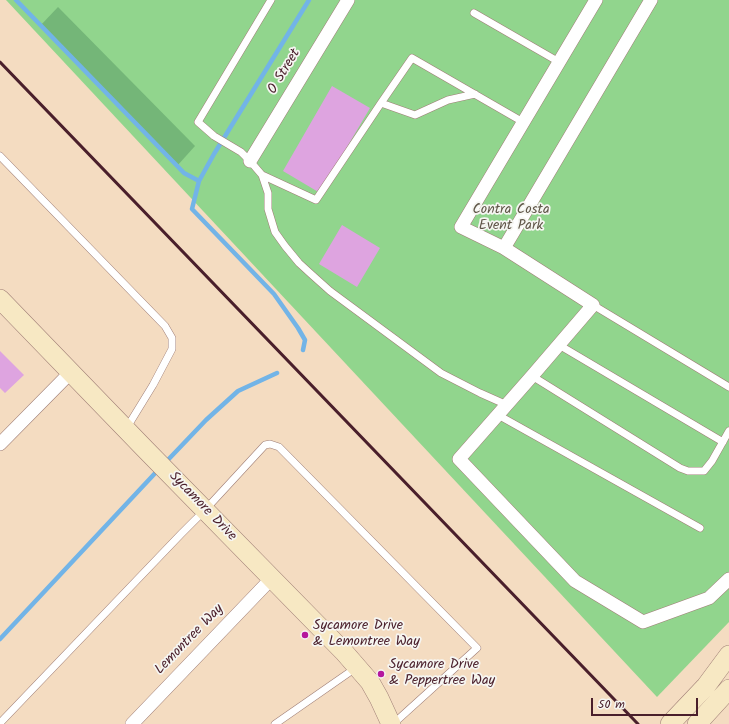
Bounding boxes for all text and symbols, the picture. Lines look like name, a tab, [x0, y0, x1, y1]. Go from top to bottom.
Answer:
street label: O Street	[265, 46, 305, 98]
park label: Contra Costa Event Park	[472, 203, 550, 236]
street label: Sycamore Drive	[165, 469, 239, 545]
street label: Lemontree Way	[152, 601, 228, 679]
place label: Sycamore Drive & Lemontree Way	[313, 619, 420, 652]
marker: Sycamore Drive & Lemontree Way	[300, 630, 310, 640]
place label: Sycamore Drive & Peppertree Way	[389, 658, 495, 690]
marker: Sycamore Drive & Peppertree Way	[376, 669, 386, 679]
scale bar	[593, 690, 700, 716]
text: 50 m	[598, 695, 625, 714]

